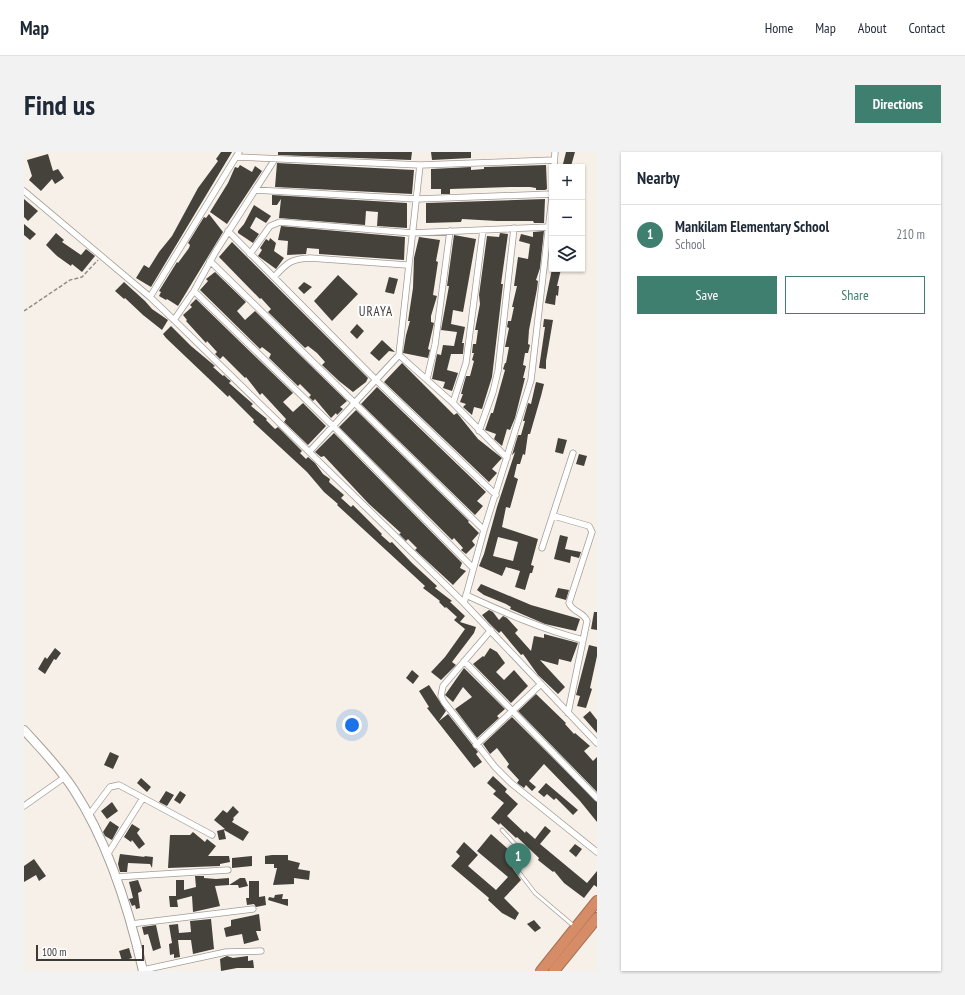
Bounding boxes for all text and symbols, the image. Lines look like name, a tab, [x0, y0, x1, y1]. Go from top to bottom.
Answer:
text: Map	[20, 16, 49, 40]
text: Home	[765, 19, 793, 37]
text: Map	[815, 19, 836, 37]
text: About	[858, 19, 887, 37]
text: Contact	[909, 19, 945, 37]
button: Directions	[855, 85, 941, 123]
text: Find us	[24, 86, 95, 123]
map controls	[549, 164, 585, 272]
button: +	[549, 164, 585, 200]
text: Nearby	[637, 167, 680, 189]
button: −	[549, 200, 585, 236]
text: Mankilam Elementary School	[675, 217, 829, 236]
text: 1	[647, 226, 653, 243]
text: 210 m	[896, 226, 925, 243]
button: layers	[549, 236, 585, 272]
text: School	[675, 236, 705, 253]
button: Save	[637, 276, 777, 314]
button: Share	[785, 276, 925, 314]
district label: URAYA	[359, 303, 393, 320]
your location	[342, 715, 362, 735]
pin: 1	[505, 843, 531, 876]
scale bar	[36, 943, 144, 962]
text: 100 m	[42, 945, 66, 959]

